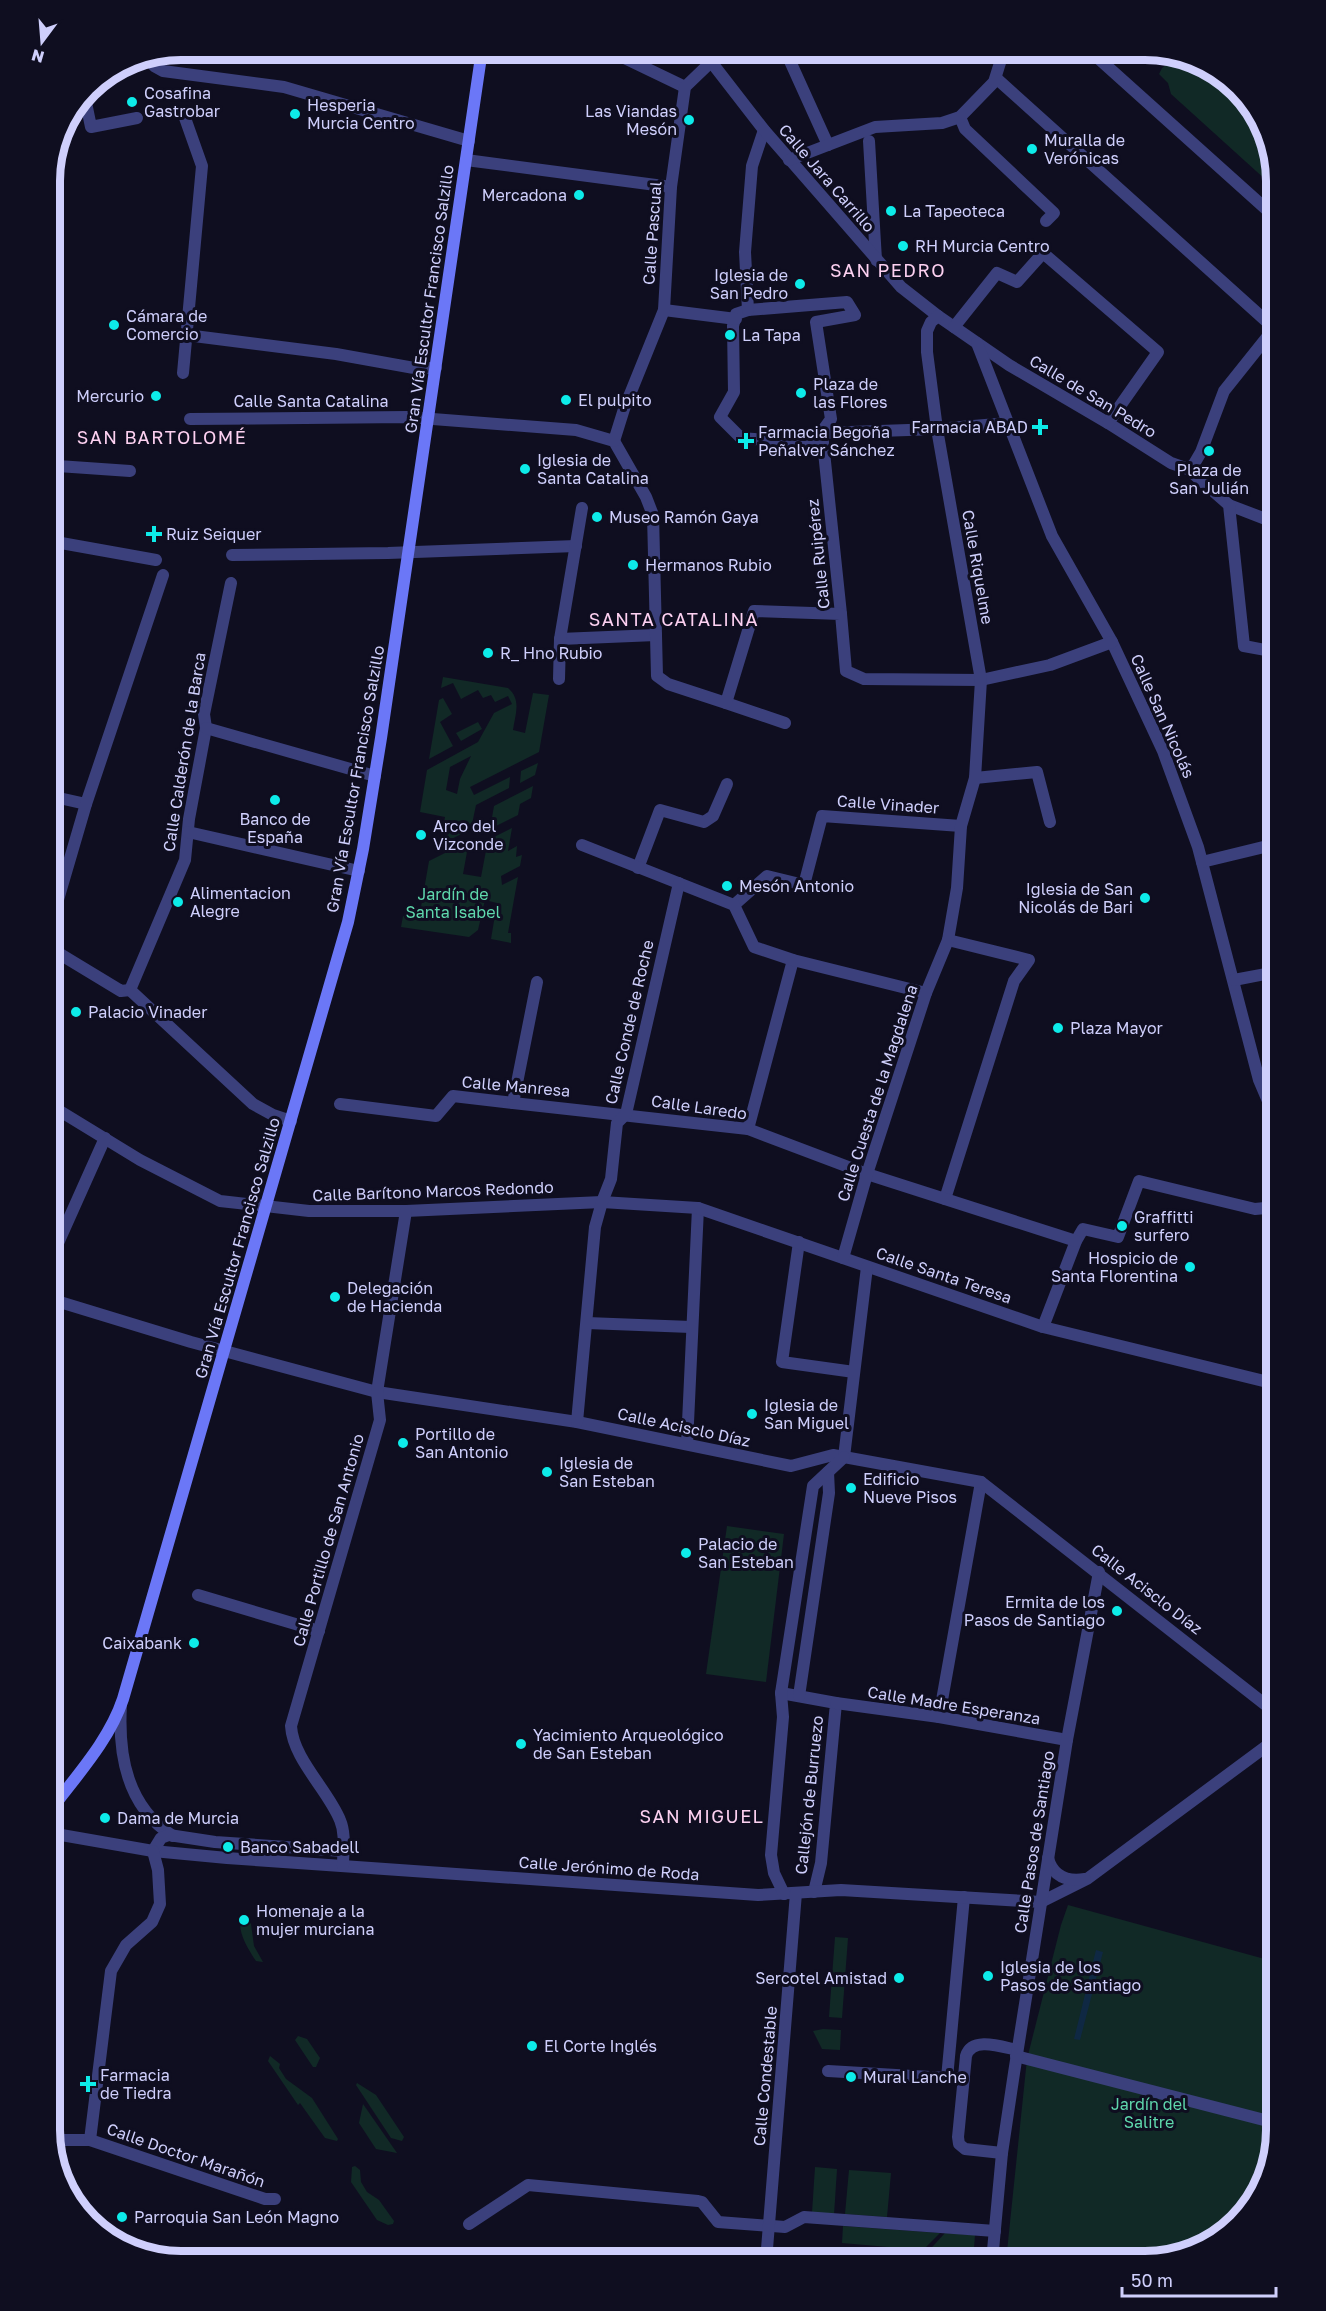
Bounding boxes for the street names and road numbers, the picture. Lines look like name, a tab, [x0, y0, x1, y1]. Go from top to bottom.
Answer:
street label: Calle Jara Carrillo	[775, 120, 879, 236]
street label: Gran Vía Escultor Francisco Salzillo	[400, 163, 458, 435]
street label: Calle Pascual	[638, 181, 666, 285]
street label: Calle de San Pedro	[1026, 350, 1160, 442]
street label: Calle Santa Catalina	[233, 391, 389, 411]
street label: Calle Ruipérez	[802, 498, 834, 610]
street label: Calle Riquelme	[958, 508, 998, 626]
street label: Gran Vía Escultor Francisco Salzillo	[322, 644, 388, 914]
street label: Calle Calderón de la Barca	[158, 651, 210, 853]
street label: Calle San Nicolás	[1127, 651, 1199, 781]
street label: Calle Vinader	[836, 790, 940, 818]
street label: Calle Conde de Roche	[600, 938, 658, 1106]
street label: Calle Cuesta de la Magdalena	[832, 982, 922, 1204]
street label: Calle Manresa	[461, 1071, 571, 1101]
street label: Calle Laredo	[650, 1090, 748, 1124]
street label: Gran Vía Escultor Francisco Salzillo	[190, 1115, 284, 1381]
street label: Calle Barítono Marcos Redondo	[312, 1177, 554, 1205]
street label: Calle Santa Teresa	[873, 1242, 1015, 1308]
street label: Calle Acisclo Díaz	[616, 1403, 752, 1451]
street label: Calle Portillo de San Antonio	[288, 1431, 368, 1649]
street label: Calle Acisclo Díaz	[1088, 1539, 1206, 1639]
street label: Calle Madre Esperanza	[866, 1681, 1042, 1729]
street label: Callejón de Burruezo	[791, 1715, 827, 1875]
street label: Calle Pasos de Santiago	[1010, 1749, 1058, 1935]
street label: Calle Jerónimo de Roda	[518, 1852, 700, 1884]
street label: Calle Condestable	[749, 2005, 781, 2147]
street label: Calle Doctor Marañón	[104, 2118, 268, 2192]

